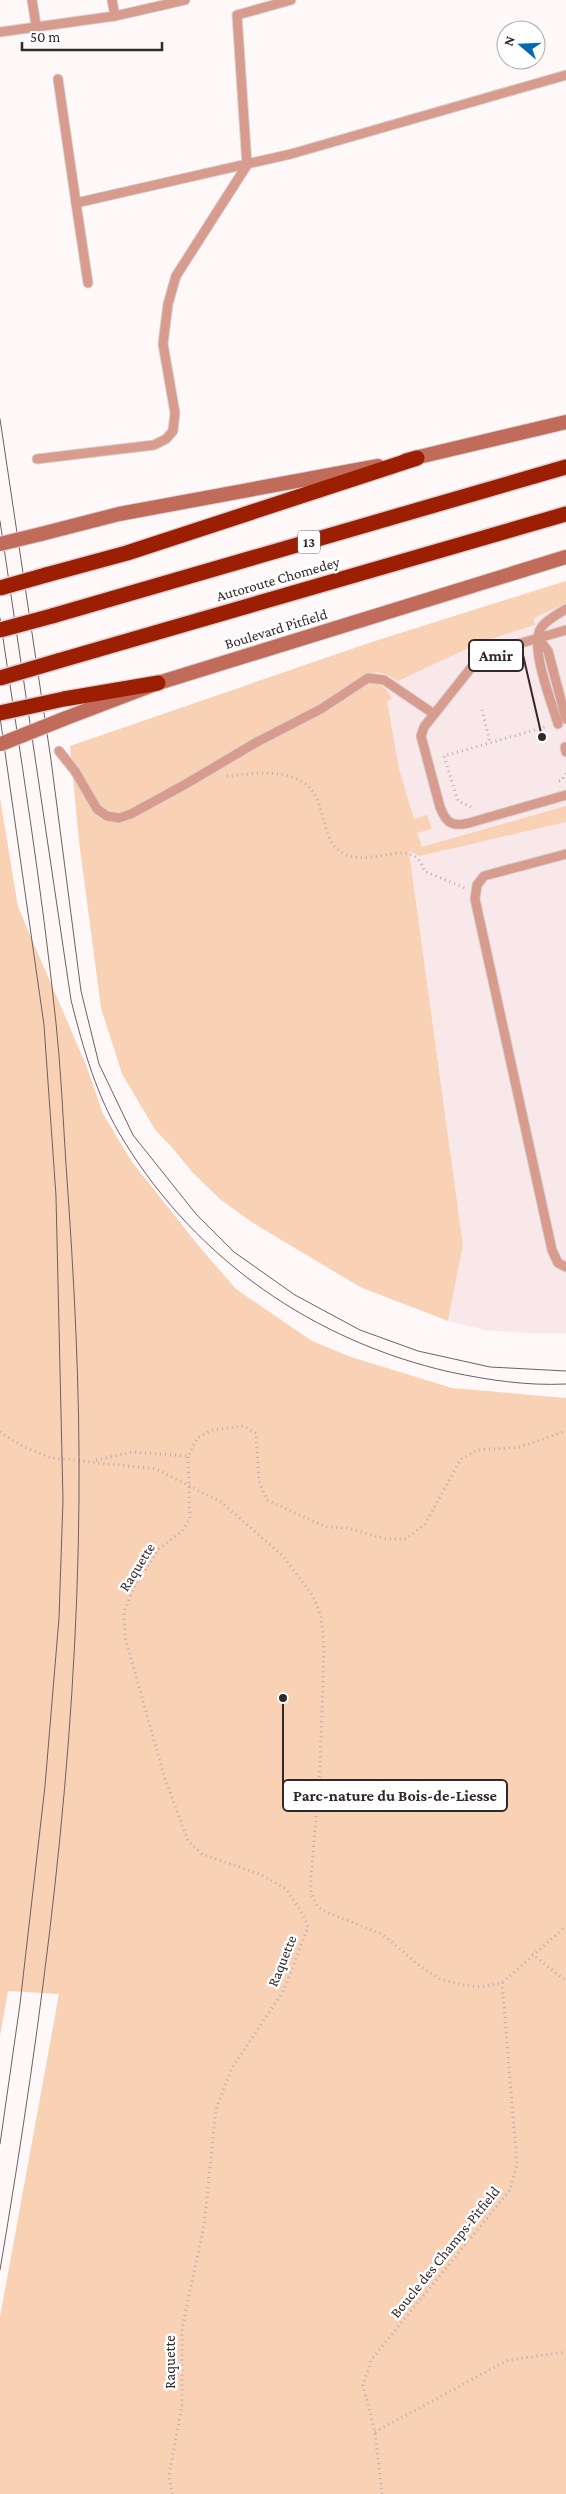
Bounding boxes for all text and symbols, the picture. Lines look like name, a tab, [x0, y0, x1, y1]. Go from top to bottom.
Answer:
scale bar	[22, 20, 162, 52]
north arrow	[496, 20, 546, 70]
text: 50 m	[30, 29, 60, 45]
text: N	[500, 33, 518, 48]
road number: 13	[298, 530, 320, 554]
street label: Autoroute Chomedey	[214, 554, 342, 605]
street label: Boulevard Pitfield	[223, 606, 329, 652]
callout: Amir	[469, 640, 523, 671]
text: Amir	[478, 647, 514, 664]
street label: Raquette	[116, 1540, 159, 1595]
callout: Parc-nature du Bois-de-Liesse	[283, 1780, 507, 1811]
text: Parc-nature du Bois-de-Liesse	[293, 1787, 497, 1804]
street label: Raquette	[265, 1933, 301, 1989]
street label: Boucle des Champs-Pitfield	[387, 2183, 504, 2321]
street label: Raquette	[162, 2335, 179, 2389]

